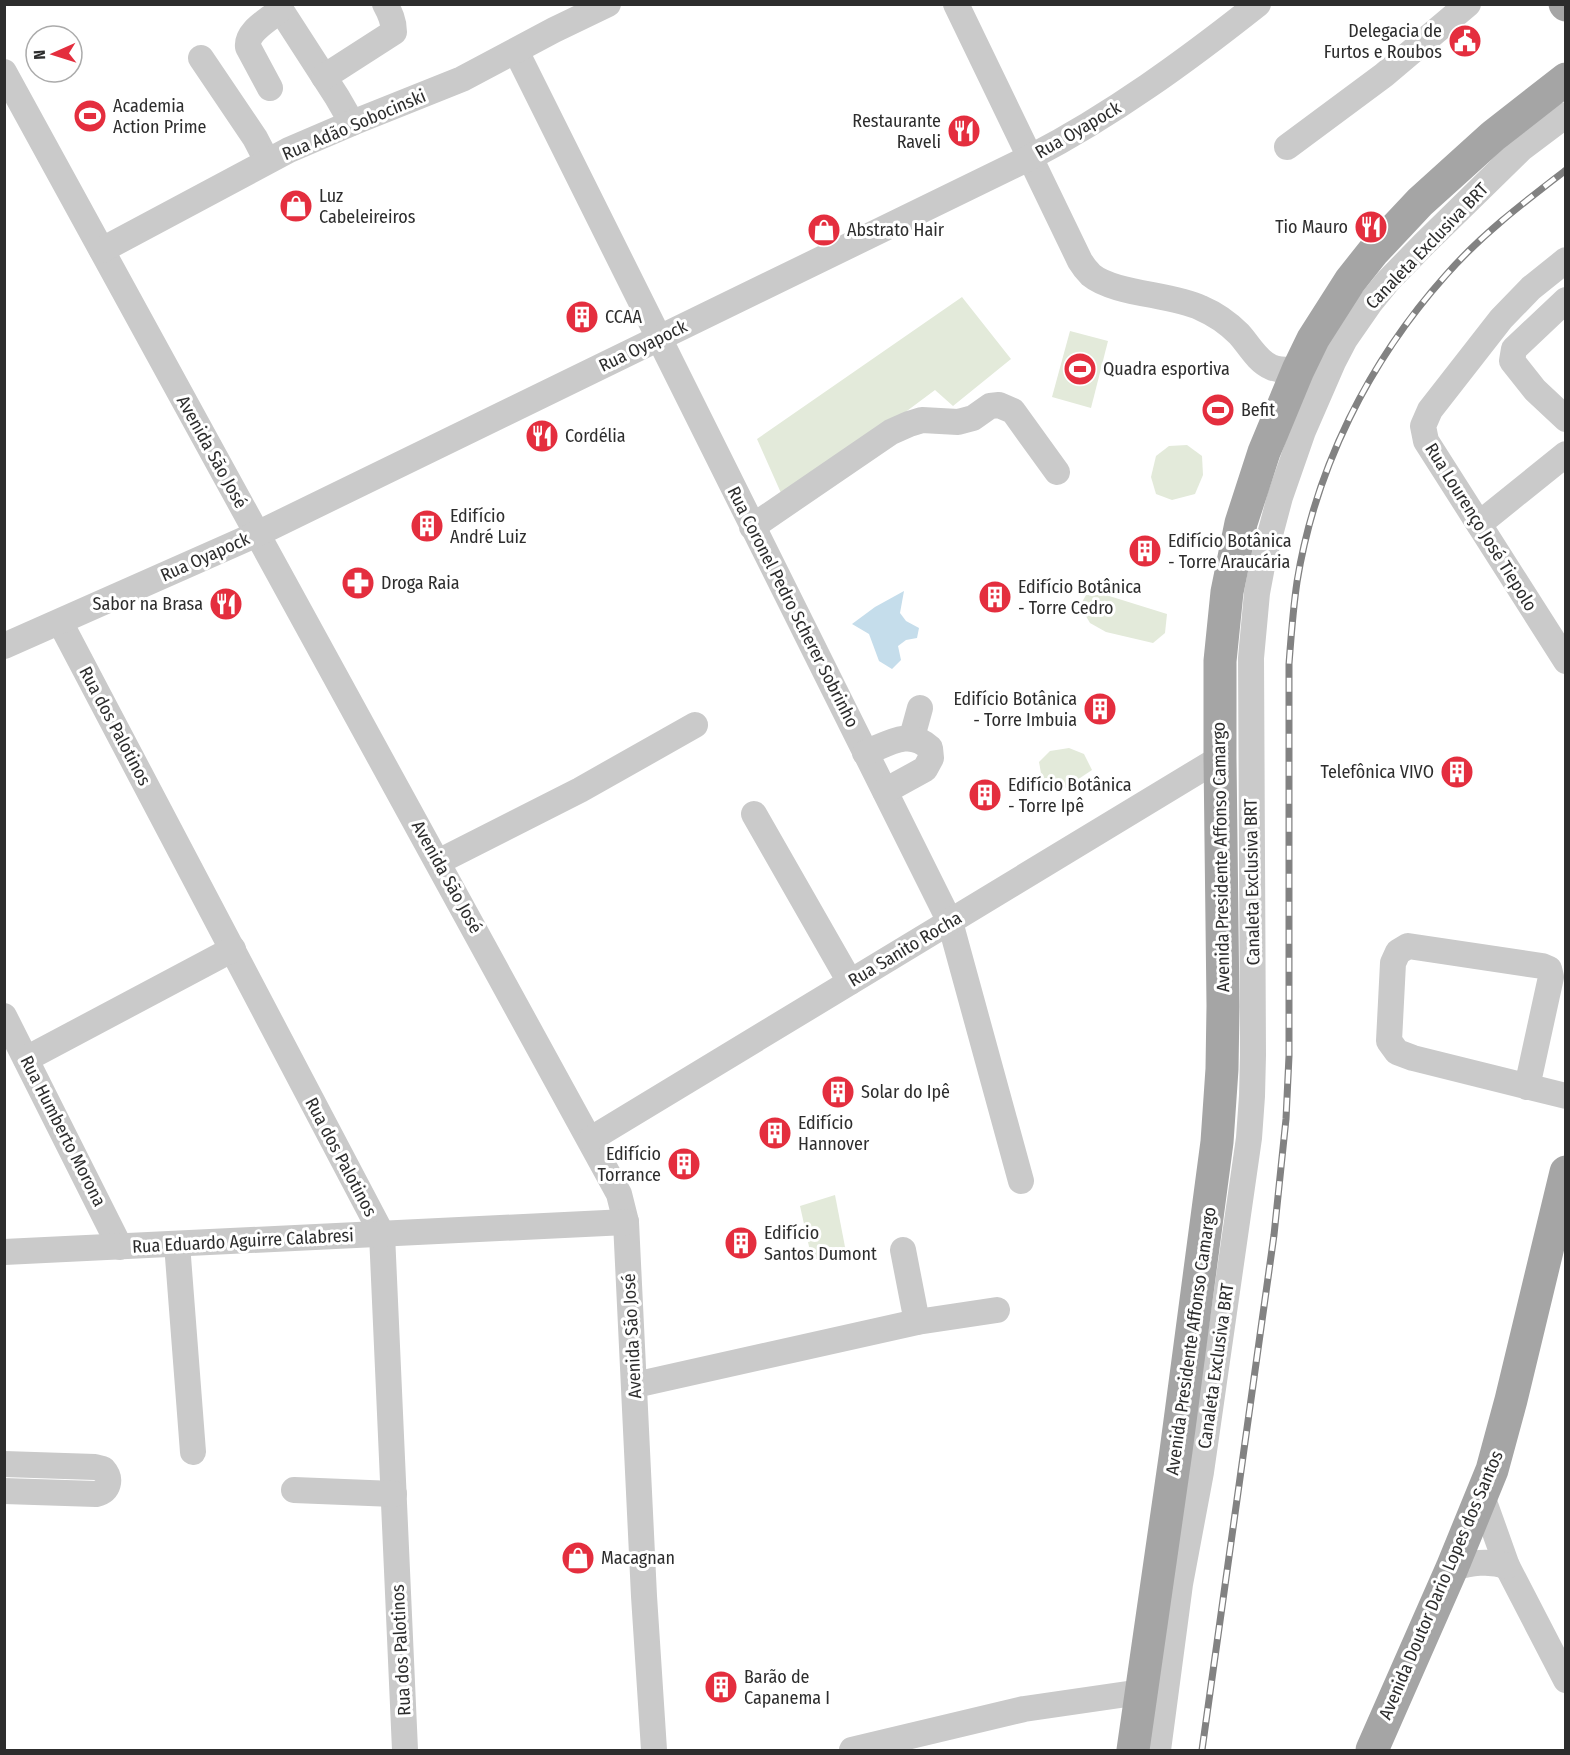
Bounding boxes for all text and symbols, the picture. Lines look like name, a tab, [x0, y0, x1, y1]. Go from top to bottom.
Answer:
place label: Delegacia de Furtos e Roubos	[1324, 20, 1442, 63]
public building icon: Delegacia de Furtos e Roubos	[1447, 23, 1483, 59]
north arrow	[24, 24, 84, 84]
text: N	[30, 49, 49, 60]
street label: Rua Adão Sobocinski	[279, 85, 429, 165]
place label: Academia Action Prime	[113, 95, 206, 138]
street label: Rua Oyapock	[1031, 96, 1125, 163]
sports icon: Academia Action Prime	[72, 98, 108, 134]
place label: Restaurante Raveli	[852, 110, 941, 153]
restaurant icon: Restaurante Raveli	[946, 113, 982, 149]
street label: Canaleta Exclusiva BRT	[1361, 178, 1493, 314]
place label: Luz Cabeleireiros	[319, 185, 416, 228]
shop icon: Luz Cabeleireiros	[278, 188, 314, 224]
restaurant icon: Tio Mauro	[1353, 209, 1389, 245]
shop icon: Abstrato Hair	[806, 212, 842, 248]
place label: Tio Mauro	[1275, 216, 1348, 238]
place label: Abstrato Hair	[847, 219, 945, 241]
building icon: CCAA	[564, 299, 600, 335]
place label: CCAA	[605, 306, 642, 328]
street label: Rua Oyapock	[595, 315, 691, 377]
sports icon: Quadra esportiva	[1062, 351, 1098, 387]
place label: Quadra esportiva	[1103, 358, 1230, 380]
street label: Avenida São José	[172, 392, 252, 512]
sports icon: Befit	[1200, 392, 1236, 428]
place label: Befit	[1241, 399, 1275, 421]
restaurant icon: Cordélia	[524, 418, 560, 454]
place label: Cordélia	[565, 425, 626, 447]
street label: Rua Lourenço José Tiepolo	[1420, 439, 1542, 615]
street label: Rua Coronel Pedro Scherer Sobrinho	[722, 483, 864, 731]
place label: Edifício André Luiz	[450, 505, 526, 548]
building icon: Edifício André Luiz	[409, 508, 445, 544]
street label: Rua Oyapock	[157, 527, 254, 586]
place label: Edifício Botânica - Torre Araucária	[1168, 530, 1292, 573]
building icon: Edifício Botânica - Torre Araucária	[1127, 533, 1163, 569]
pharmacy icon: Droga Raia	[340, 565, 376, 601]
place label: Droga Raia	[381, 572, 460, 594]
place label: Edifício Botânica - Torre Cedro	[1018, 576, 1142, 619]
building icon: Edifício Botânica - Torre Cedro	[977, 579, 1013, 615]
restaurant icon: Sabor na Brasa	[208, 586, 244, 622]
place label: Sabor na Brasa	[93, 593, 203, 615]
street label: Rua dos Palotinos	[74, 663, 156, 790]
place label: Edifício Botânica - Torre Imbuia	[953, 688, 1077, 731]
building icon: Edifício Botânica - Torre Imbuia	[1082, 691, 1118, 727]
street label: Avenida Presidente Affonso Camargo	[1208, 722, 1234, 992]
building icon: Telefônica VIVO	[1439, 754, 1475, 790]
place label: Telefônica VIVO	[1321, 761, 1434, 783]
place label: Edifício Botânica - Torre Ipê	[1008, 774, 1132, 817]
building icon: Edifício Botânica - Torre Ipê	[967, 777, 1003, 813]
street label: Canaleta Exclusiva BRT	[1240, 798, 1264, 966]
street label: Avenida São José	[407, 817, 487, 937]
street label: Rua Sanito Rocha	[844, 906, 966, 991]
street label: Rua Humberto Morona	[15, 1052, 111, 1210]
building icon: Solar do Ipê	[820, 1074, 856, 1110]
place label: Solar do Ipê	[861, 1081, 950, 1103]
street label: Rua dos Palotinos	[300, 1094, 382, 1221]
place label: Edifício Hannover	[798, 1112, 870, 1155]
building icon: Edifício Hannover	[757, 1115, 793, 1151]
place label: Edifício Torrance	[598, 1143, 661, 1186]
building icon: Edifício Torrance	[666, 1146, 702, 1182]
street label: Avenida Presidente Affonso Camargo	[1161, 1206, 1221, 1476]
place label: Edifício Santos Dumont	[764, 1222, 877, 1265]
street label: Rua Eduardo Aguirre Calabresi	[132, 1224, 354, 1258]
building icon: Edifício Santos Dumont	[723, 1225, 759, 1261]
street label: Avenida São José	[618, 1273, 646, 1399]
street label: Canaleta Exclusiva BRT	[1193, 1281, 1239, 1450]
street label: Avenida Doutor Dario Lopes dos Santos	[1374, 1447, 1508, 1723]
shop icon: Macagnan	[560, 1540, 596, 1576]
place label: Macagnan	[601, 1547, 675, 1569]
street label: Rua dos Palotinos	[387, 1583, 415, 1716]
place label: Barão de Capanema I	[744, 1666, 830, 1709]
building icon: Barão de Capanema I	[703, 1669, 739, 1705]

